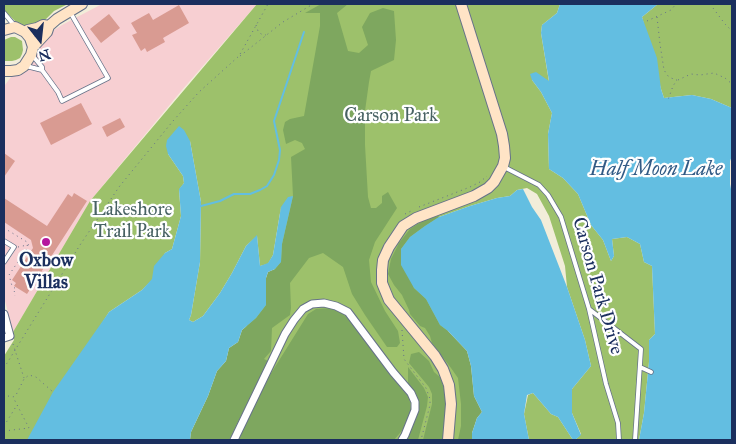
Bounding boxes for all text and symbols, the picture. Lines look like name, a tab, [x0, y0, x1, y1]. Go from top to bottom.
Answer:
north arrow	[15, 15, 65, 65]
text: N	[36, 45, 52, 65]
park label: Carson Park	[344, 105, 438, 127]
water label: Half Moon Lake	[590, 158, 722, 182]
park label: Lakeshore Trail Park	[92, 199, 172, 243]
street label: Carson Park Drive	[567, 215, 627, 357]
marker: Oxbow Villas	[40, 236, 52, 248]
place label: Oxbow Villas	[19, 250, 73, 294]

